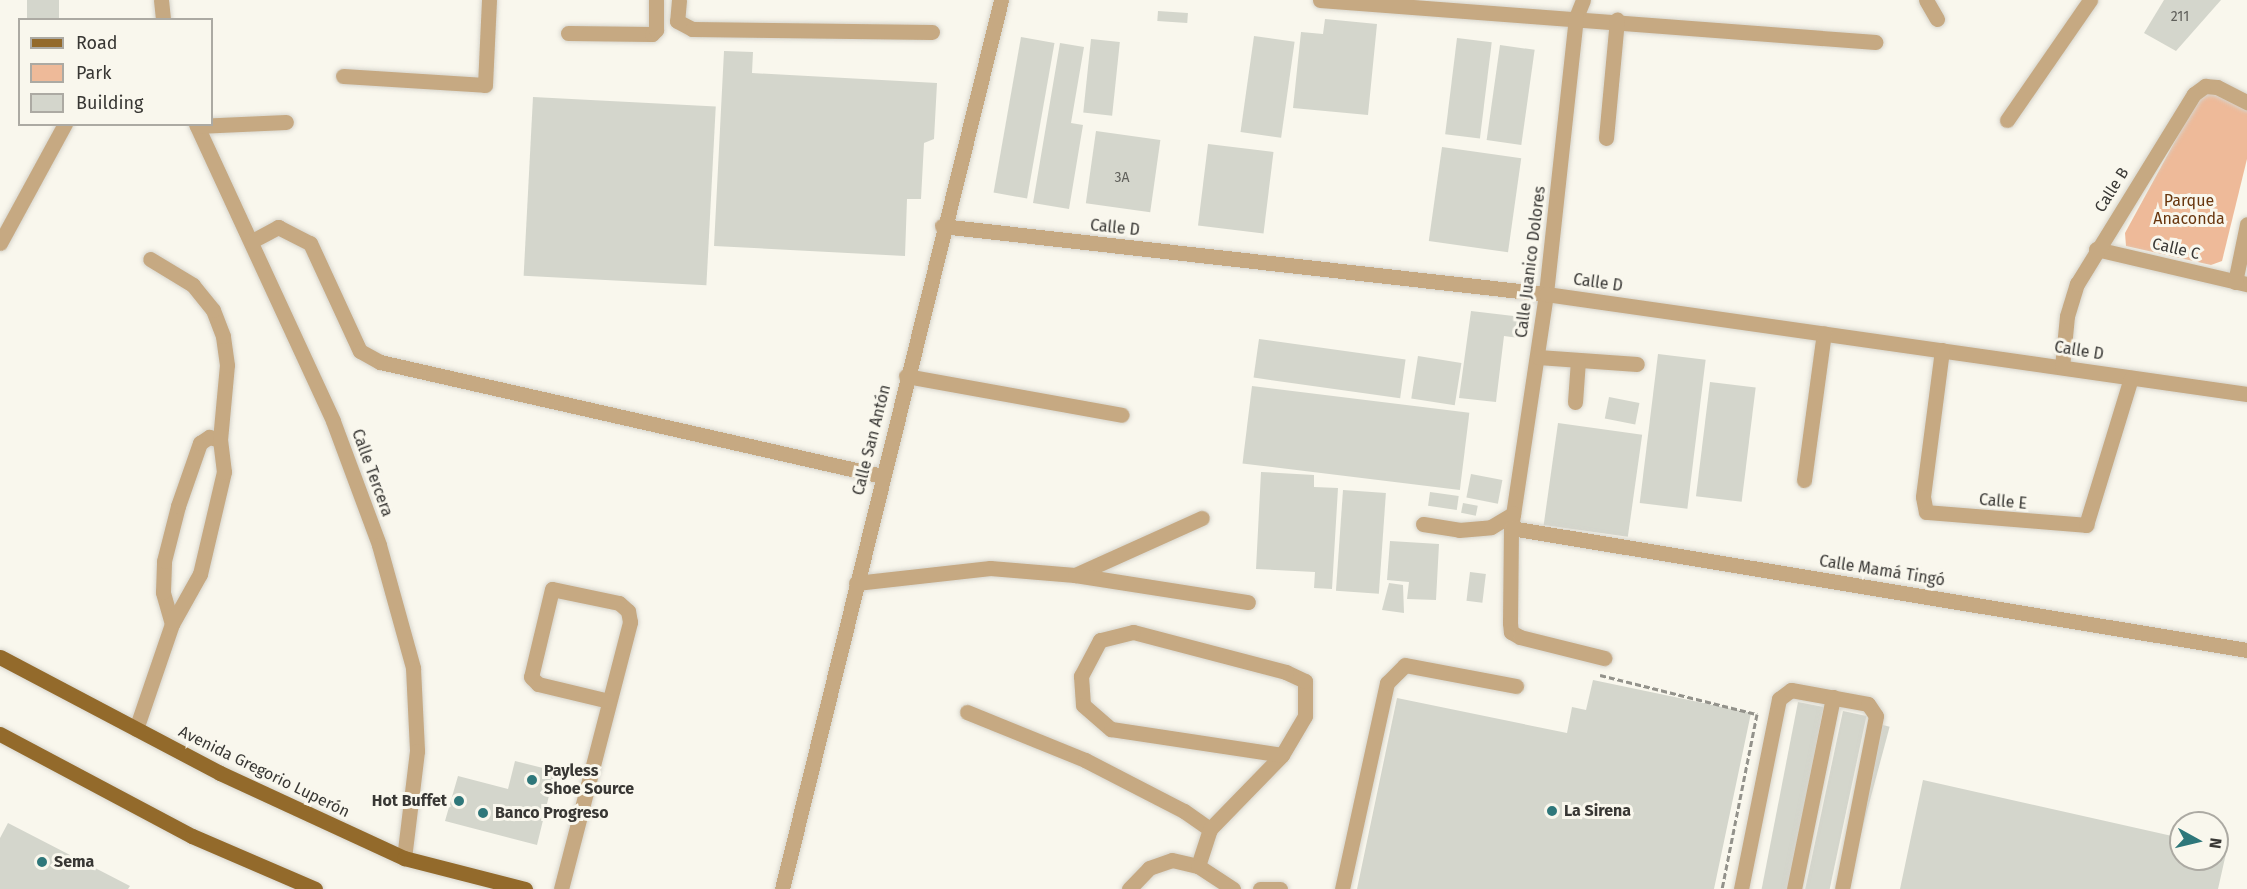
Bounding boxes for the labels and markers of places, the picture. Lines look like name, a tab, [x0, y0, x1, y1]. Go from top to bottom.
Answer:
place label: Payless Shoe Source	[544, 761, 634, 799]
marker: Payless Shoe Source	[525, 773, 539, 787]
place label: Hot Buffet	[372, 791, 447, 811]
marker: Hot Buffet	[452, 794, 466, 808]
place label: La Sirena	[1564, 801, 1631, 821]
place label: Banco Progreso	[495, 803, 609, 823]
marker: La Sirena	[1545, 804, 1559, 818]
marker: Banco Progreso	[476, 806, 490, 820]
place label: Sema	[54, 852, 94, 872]
marker: Sema	[35, 855, 49, 869]

